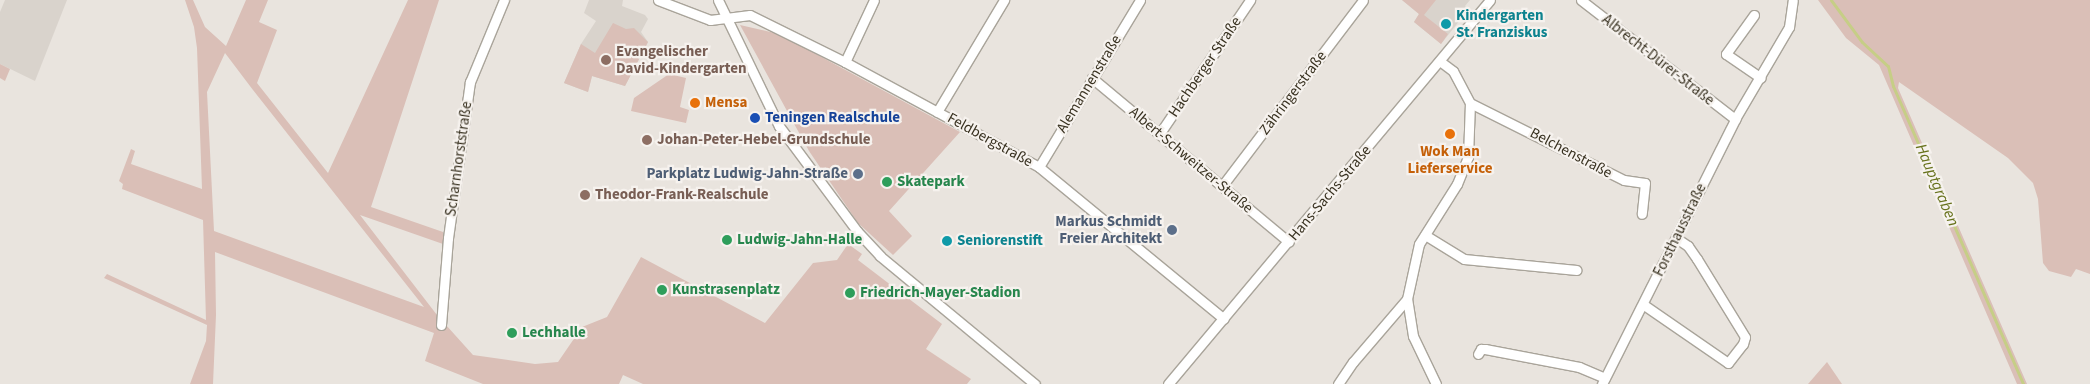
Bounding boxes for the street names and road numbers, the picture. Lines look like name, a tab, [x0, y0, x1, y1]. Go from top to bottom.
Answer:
street label: Albrecht-Dürer-Straße	[1598, 11, 1718, 109]
street label: Hachberger Straße	[1165, 13, 1245, 121]
street label: Alemannenstraße	[1053, 32, 1125, 136]
street label: Zähringerstraße	[1256, 48, 1330, 138]
street label: Scharnhorststraße	[442, 100, 476, 218]
street label: Albert-Schweitzer-Straße	[1125, 103, 1257, 217]
street label: Feldbergstraße	[944, 109, 1036, 171]
street label: Belchenstraße	[1527, 124, 1615, 182]
street label: Hans-Sachs-Straße	[1285, 142, 1375, 244]
street label: Forsthausstraße	[1650, 181, 1710, 279]

